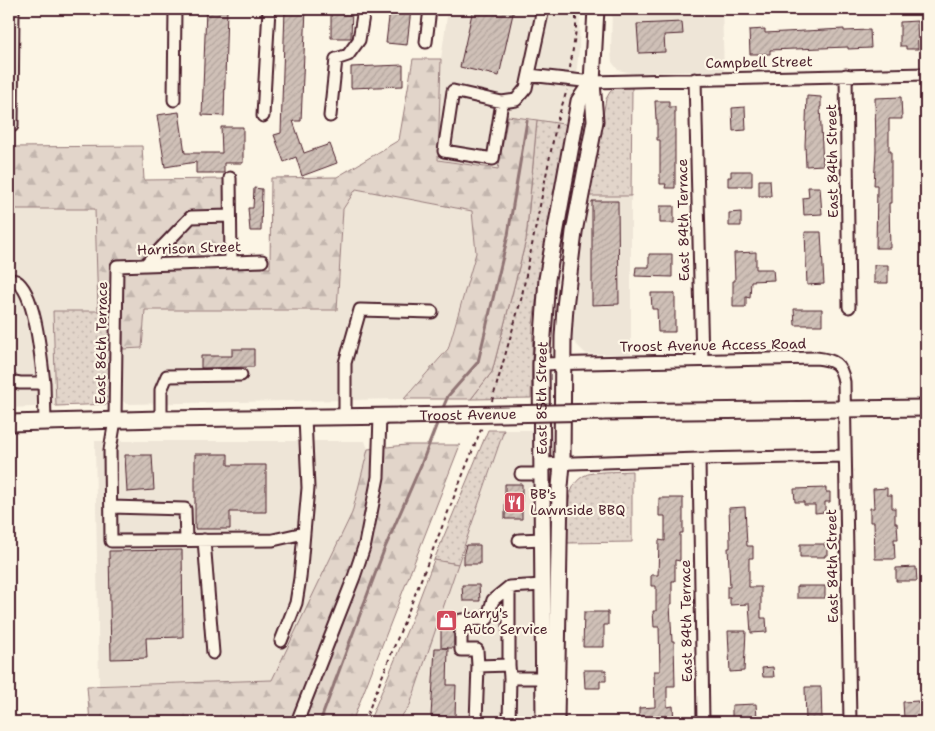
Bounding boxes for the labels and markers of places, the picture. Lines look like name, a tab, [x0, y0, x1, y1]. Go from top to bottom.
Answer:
place label: BB's Lawnside BBQ	[530, 485, 625, 519]
restaurant icon: BB's Lawnside BBQ	[502, 490, 526, 514]
place label: Larry's Auto Service	[463, 604, 548, 638]
shop icon: Larry's Auto Service	[435, 609, 459, 633]

